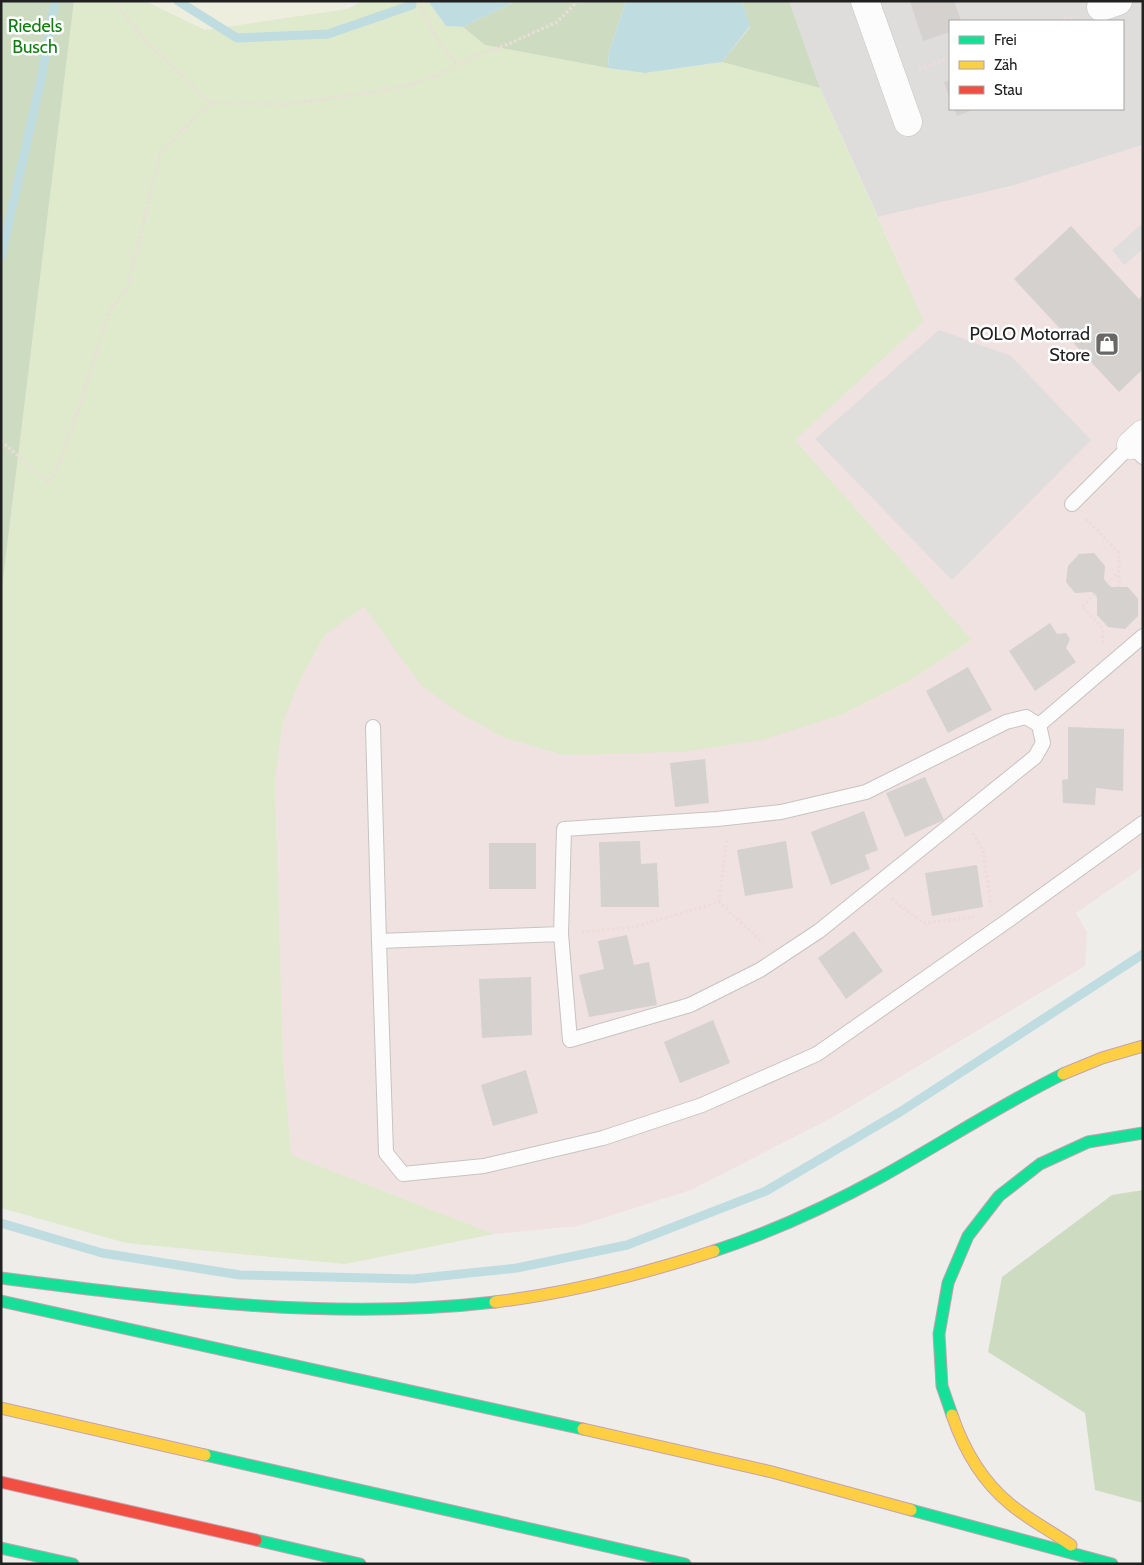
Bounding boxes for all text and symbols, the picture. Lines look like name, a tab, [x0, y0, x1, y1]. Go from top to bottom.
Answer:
park label: Riedels Busch	[8, 15, 62, 58]
legend	[949, 20, 1124, 110]
text: Frei	[994, 31, 1017, 49]
text: Zäh	[994, 56, 1017, 74]
text: Stau	[994, 81, 1023, 99]
place label: POLO Motorrad Store	[969, 323, 1090, 366]
shop icon: POLO Motorrad Store	[1094, 331, 1120, 357]

